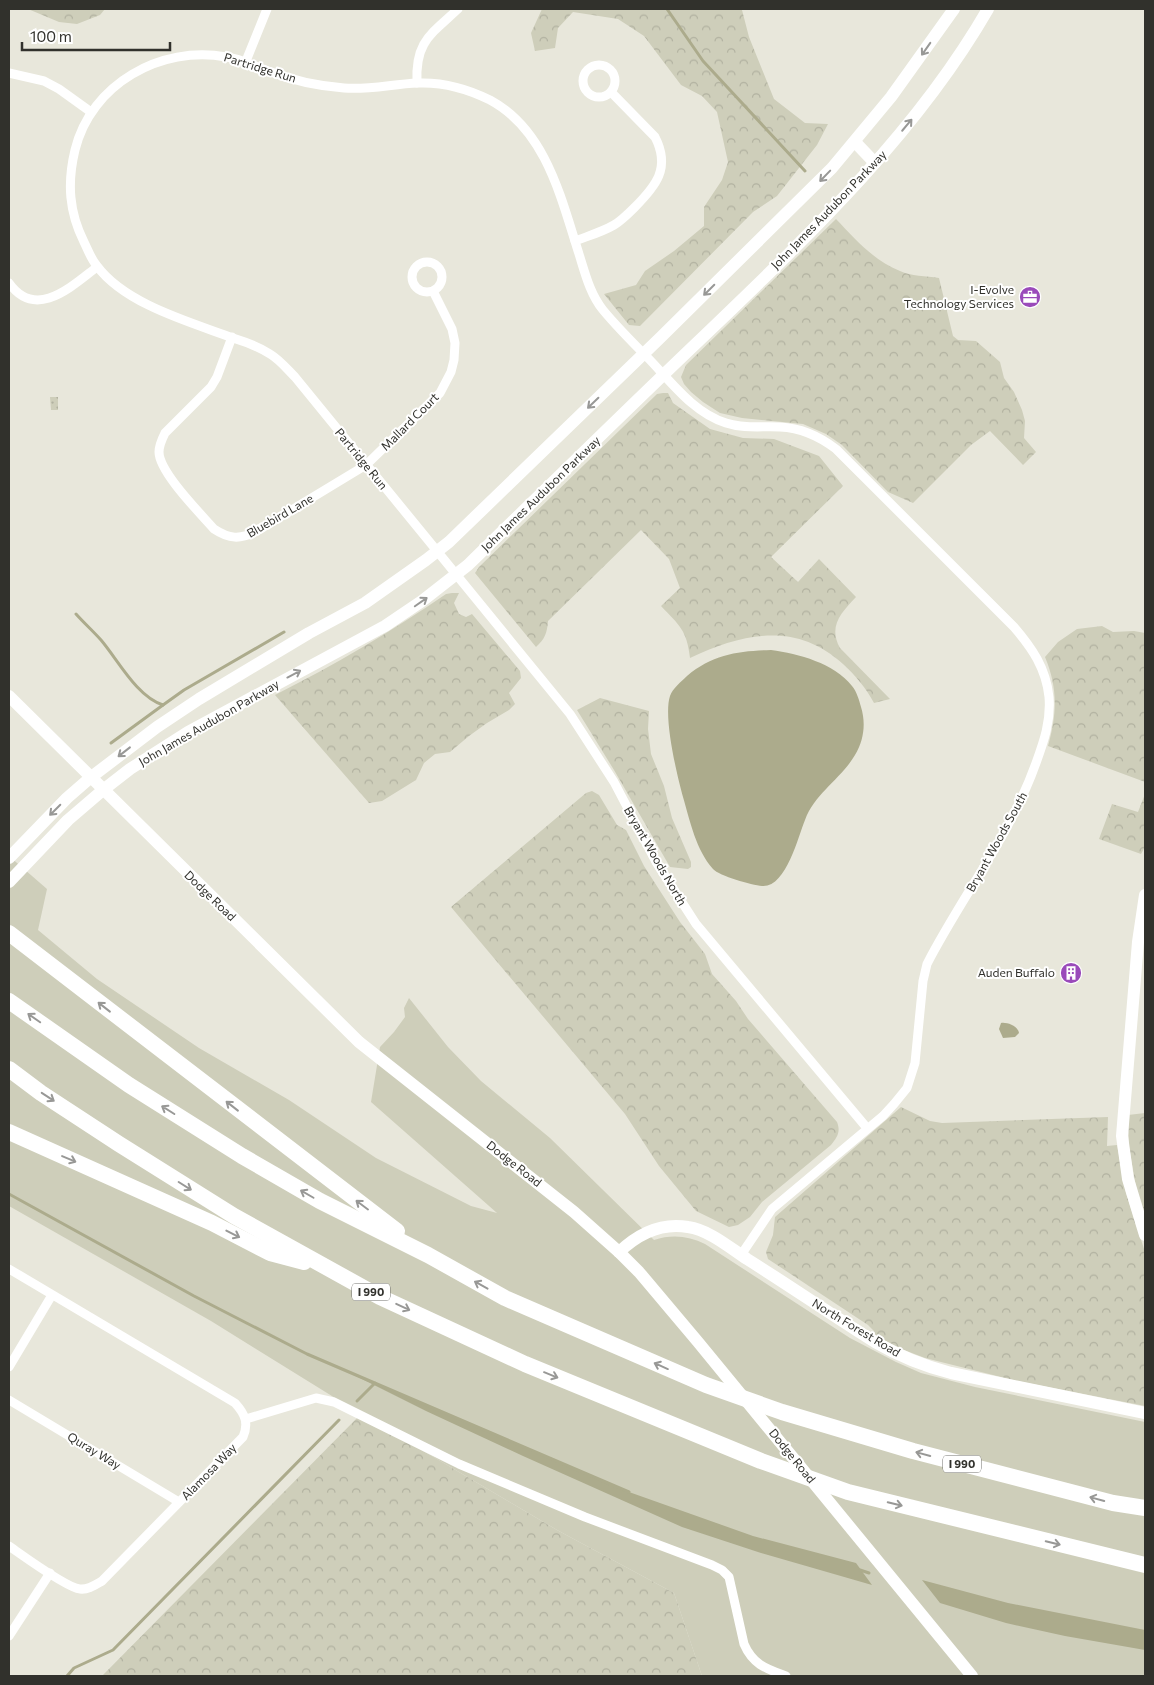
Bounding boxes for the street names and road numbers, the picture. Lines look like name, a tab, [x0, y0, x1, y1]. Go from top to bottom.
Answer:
street label: Partridge Run	[222, 49, 298, 85]
street label: John James Audubon Parkway	[768, 147, 890, 272]
street label: Mallard Court	[378, 390, 441, 453]
street label: Partridge Run	[333, 425, 391, 492]
street label: John James Audubon Parkway	[478, 433, 603, 555]
street label: Bluebird Lane	[244, 491, 315, 540]
street label: John James Audubon Parkway	[136, 676, 282, 769]
street label: Bryant Woods South	[963, 789, 1029, 894]
street label: Bryant Woods North	[622, 803, 690, 908]
street label: Dodge Road	[182, 867, 239, 923]
street label: Dodge Road	[484, 1137, 545, 1189]
road number: I 990	[352, 1284, 390, 1300]
street label: North Forest Road	[810, 1295, 903, 1359]
street label: Dodge Road	[767, 1425, 819, 1485]
street label: Quray Way	[65, 1429, 124, 1472]
street label: Alamosa Way	[178, 1440, 239, 1502]
road number: I 990	[943, 1456, 981, 1472]

